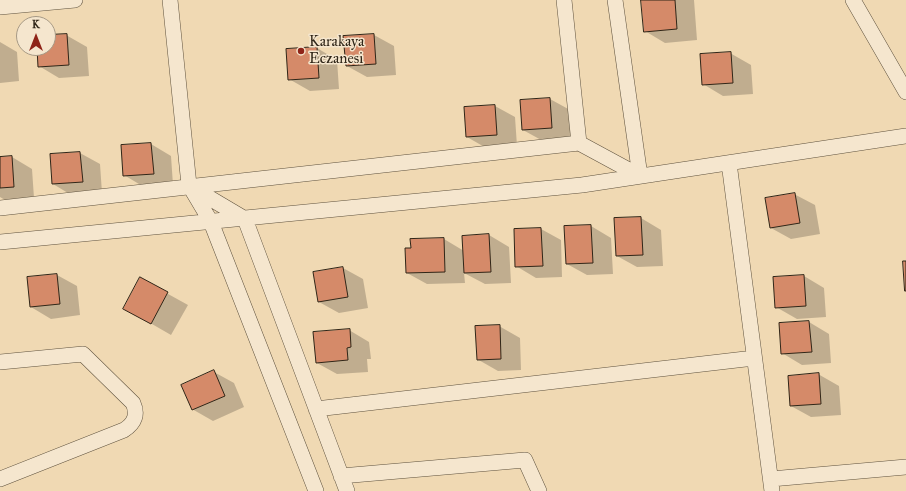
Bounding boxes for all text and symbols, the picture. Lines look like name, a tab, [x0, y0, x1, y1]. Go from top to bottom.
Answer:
north arrow	[16, 16, 56, 56]
text: K	[32, 18, 40, 31]
place label: Karakaya Eczanesi	[309, 33, 364, 68]
marker: Karakaya Eczanesi	[296, 46, 306, 56]

